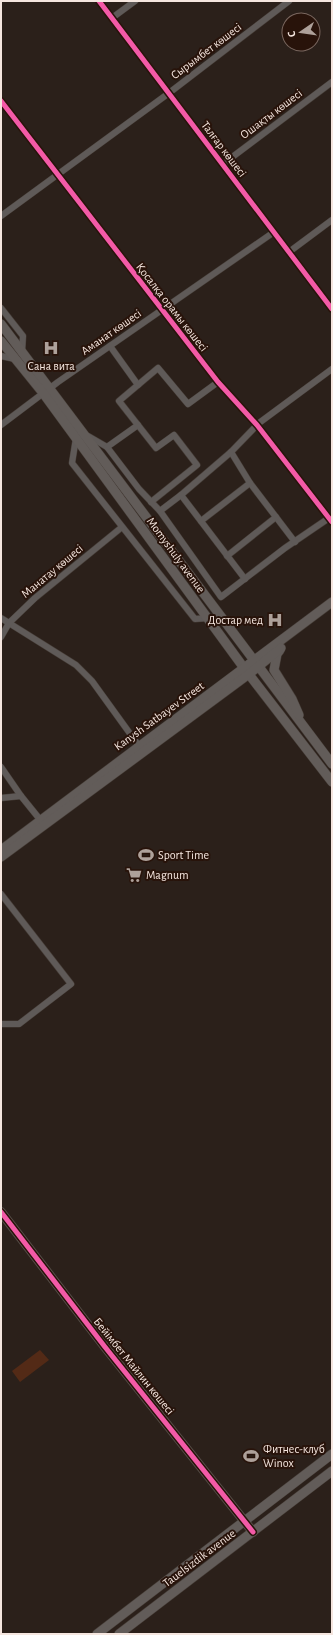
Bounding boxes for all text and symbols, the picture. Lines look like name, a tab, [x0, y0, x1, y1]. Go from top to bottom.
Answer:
north arrow	[281, 12, 321, 52]
street label: Сырымбет көшесі	[168, 21, 244, 81]
text: С	[286, 30, 298, 38]
street label: Ошақты көшесі	[238, 87, 304, 141]
street label: Талғар көшесі	[199, 119, 249, 179]
street label: Қосалқа орамы көшесі	[134, 261, 210, 353]
street label: Аманат көшесі	[79, 307, 143, 357]
hospital icon: Сана вита	[42, 339, 60, 357]
place label: Сана вита	[27, 360, 75, 372]
street label: Momyshuly avenue	[144, 515, 207, 596]
street label: Манатау көшесі	[19, 542, 86, 601]
hospital icon: Достар мед	[266, 611, 284, 629]
place label: Достар мед	[208, 614, 263, 626]
street label: Kanysh Satbayev Street	[112, 679, 207, 753]
sports icon: Sport Time	[137, 846, 155, 864]
place label: Sport Time	[158, 849, 209, 861]
supermarket icon: Magnum	[125, 866, 143, 884]
place label: Magnum	[146, 869, 189, 881]
street label: Бейімбет Майлин көшесі	[91, 1315, 177, 1417]
place label: Фитнес-клуб Winox	[263, 1443, 325, 1469]
sports icon: Фитнес-клуб Winox	[242, 1447, 260, 1465]
street label: Tauelsizdik avenue	[160, 1527, 238, 1589]

